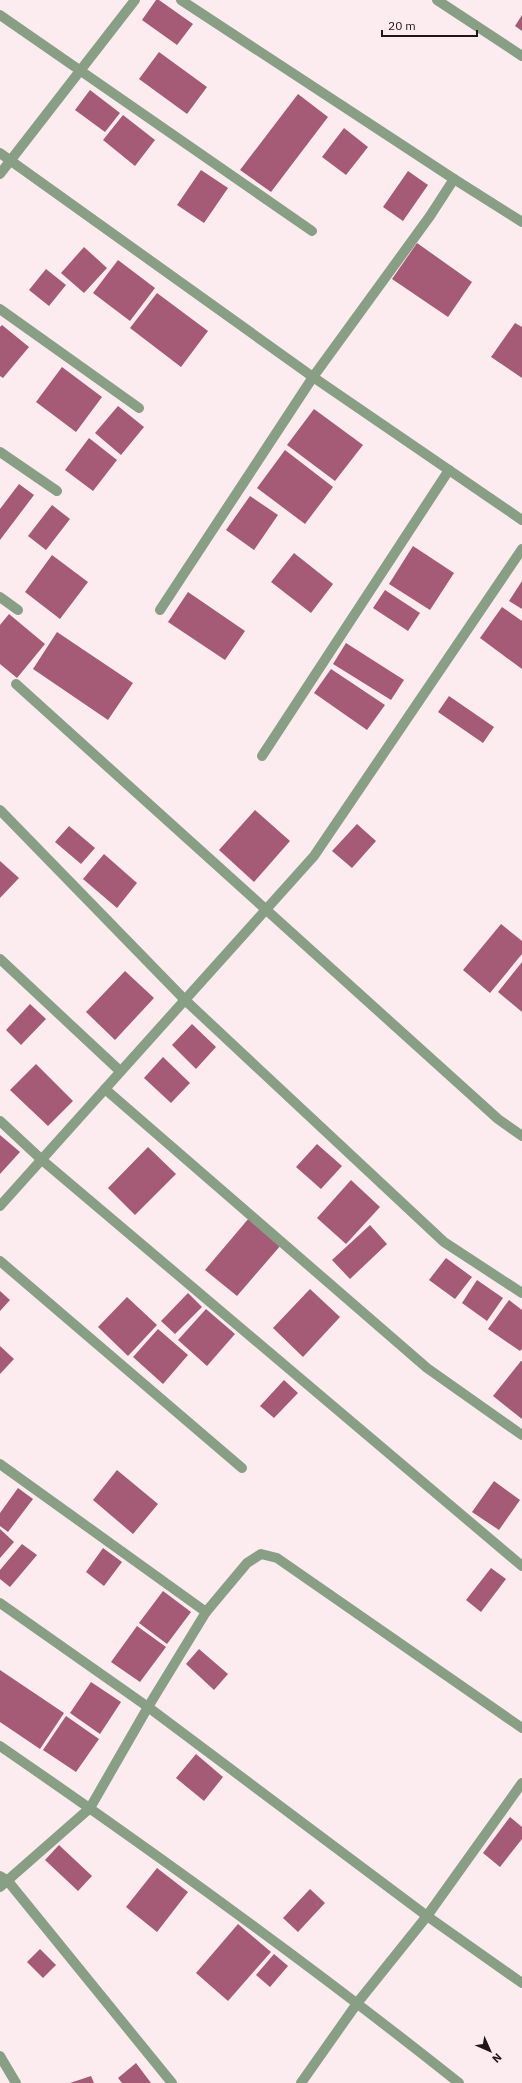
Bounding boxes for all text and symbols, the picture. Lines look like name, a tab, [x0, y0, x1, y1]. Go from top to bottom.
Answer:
scale bar	[382, 12, 477, 38]
text: 20 m	[388, 18, 416, 33]
north arrow	[470, 2031, 510, 2071]
text: N	[489, 2050, 505, 2066]

